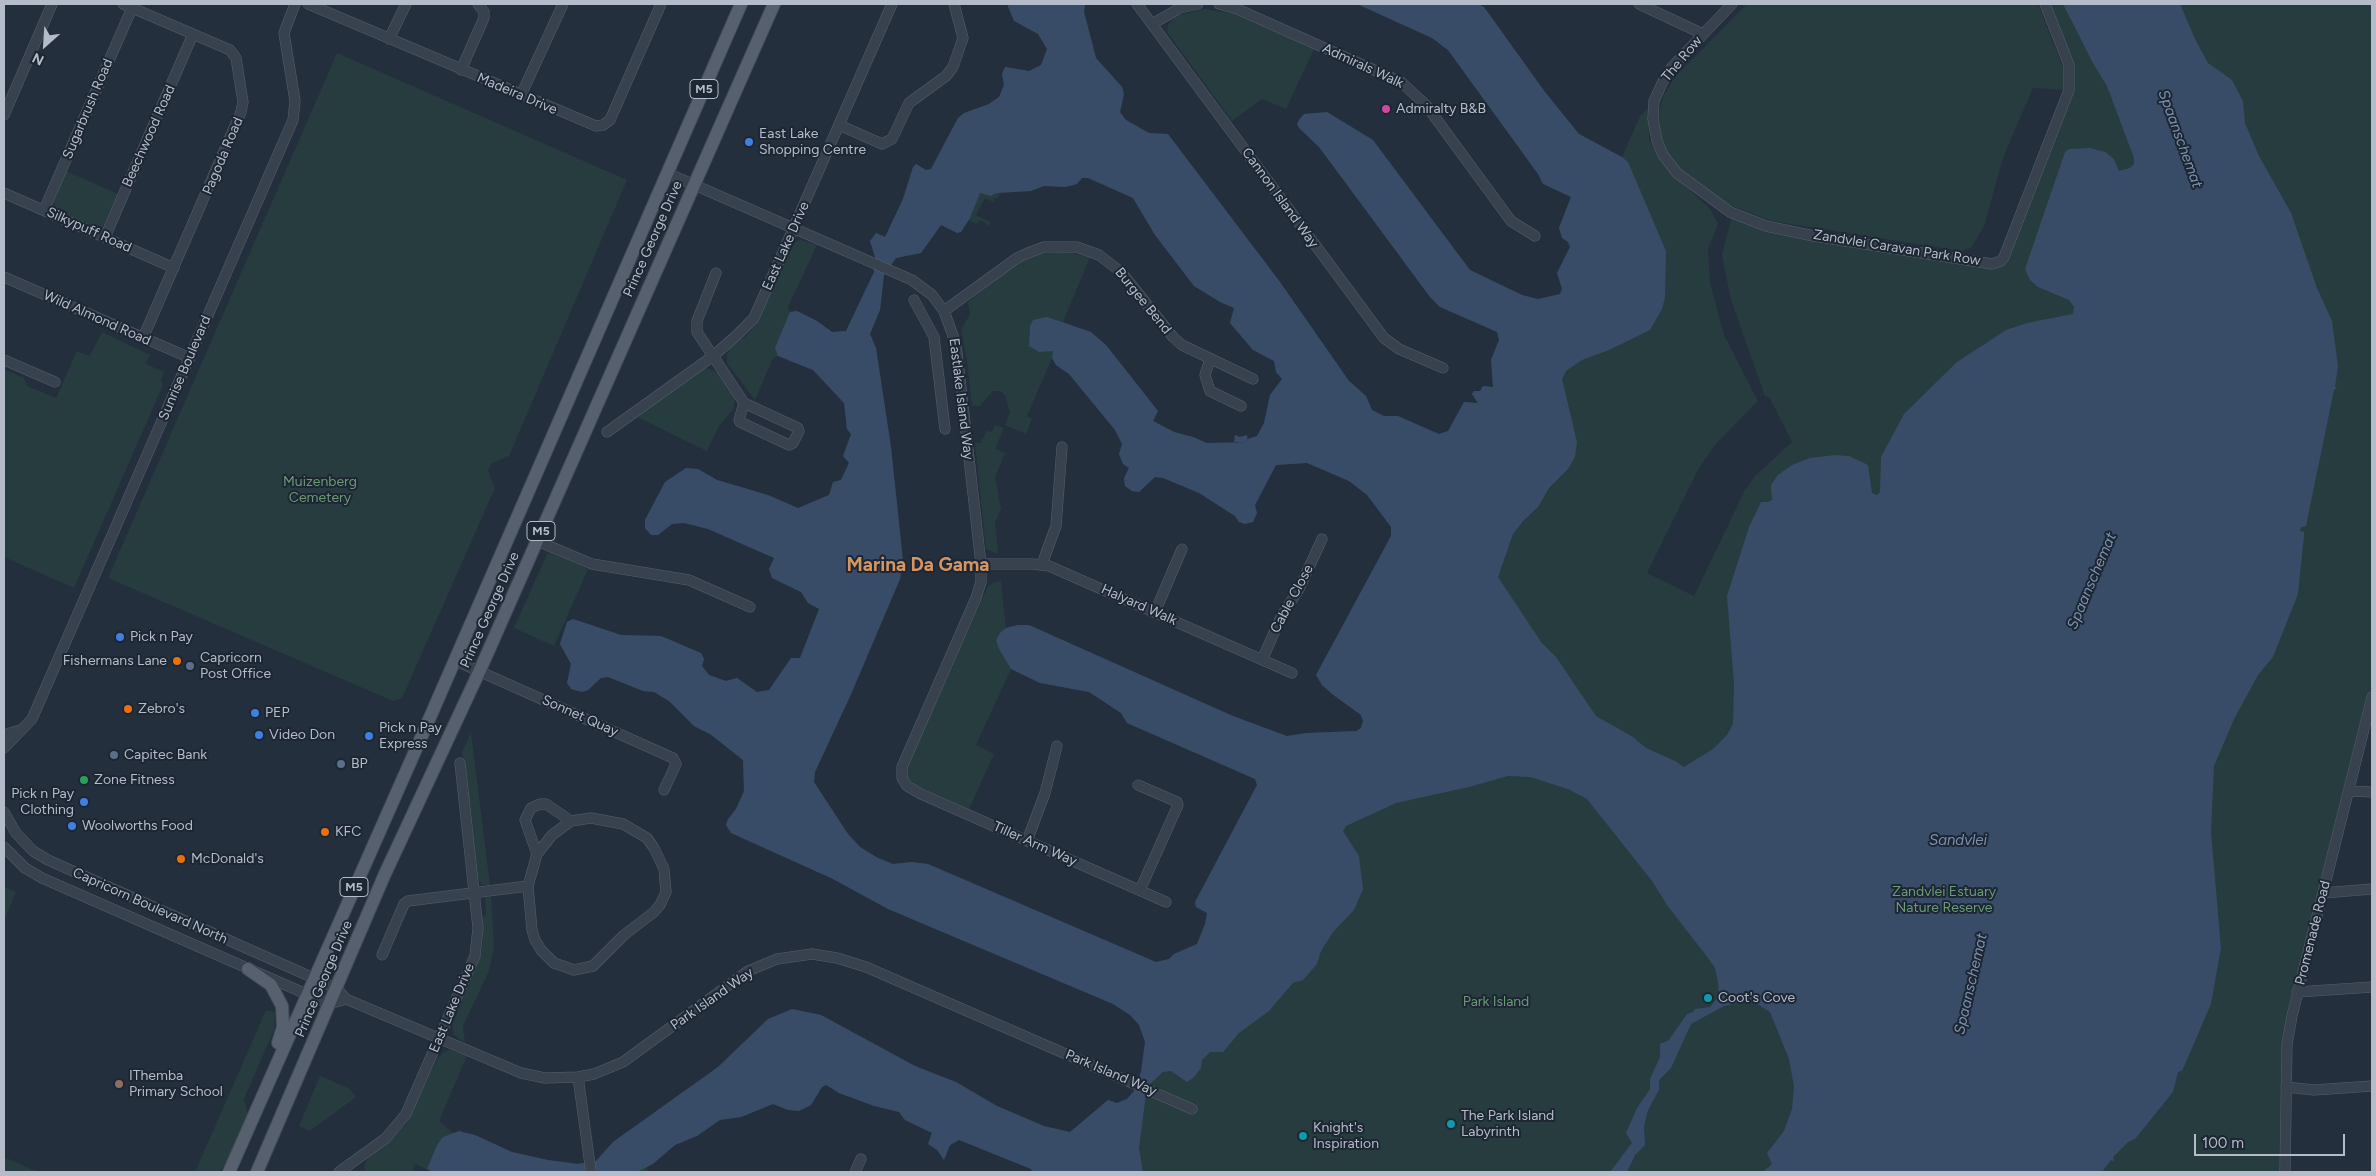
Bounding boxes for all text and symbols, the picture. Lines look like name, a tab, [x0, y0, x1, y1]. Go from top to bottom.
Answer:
north arrow	[20, 20, 70, 70]
street label: The Row	[1658, 33, 1706, 85]
street label: Admirals Walk	[1320, 40, 1406, 92]
text: N	[30, 49, 47, 69]
street label: Sugarbrush Road	[59, 56, 117, 162]
street label: Madeira Drive	[474, 70, 560, 118]
road number: M5	[690, 80, 718, 98]
street label: Beechwood Road	[119, 82, 179, 190]
water label: Spaanschemat	[2154, 87, 2206, 191]
place label: Admiralty B&B	[1396, 101, 1486, 117]
marker: Admiralty B&B	[1380, 103, 1392, 115]
street label: Pagoda Road	[199, 115, 247, 197]
place label: East Lake Shopping Centre	[759, 126, 866, 158]
marker: East Lake Shopping Centre	[743, 136, 755, 148]
street label: Cannon Island Way	[1238, 145, 1322, 251]
street label: Prince George Drive	[620, 178, 686, 300]
street label: East Lake Drive	[759, 199, 813, 293]
street label: Silkypuff Road	[44, 204, 134, 256]
street label: Zandvlei Caravan Park Row	[1812, 226, 1982, 270]
street label: Burgee Bend	[1111, 265, 1175, 337]
street label: Wild Almond Road	[41, 287, 153, 349]
street label: Sunrise Boulevard	[155, 313, 215, 423]
street label: Eastlake Island Way	[945, 337, 977, 461]
park label: Muizenberg Cemetery	[283, 474, 357, 507]
road number: M5	[527, 522, 555, 540]
water label: Spaanschemat	[2064, 530, 2120, 632]
street label: Prince George Drive	[457, 549, 523, 671]
district label: Marina Da Gama	[847, 554, 989, 576]
street label: Cable Close	[1267, 562, 1317, 636]
street label: Halyard Walk	[1098, 581, 1180, 629]
place label: Pick n Pay	[130, 629, 193, 645]
marker: Pick n Pay	[114, 631, 126, 643]
place label: Capricorn Post Office	[200, 650, 271, 682]
place label: Fishermans Lane	[63, 653, 167, 669]
marker: Fishermans Lane	[171, 655, 183, 667]
marker: Capricorn Post Office	[184, 660, 196, 672]
street label: Sonnet Quay	[539, 692, 621, 740]
place label: Zebro's	[138, 701, 185, 717]
marker: Zebro's	[122, 703, 134, 715]
place label: PEP	[265, 705, 289, 721]
marker: PEP	[249, 707, 261, 719]
place label: Pick n Pay Express	[379, 720, 442, 752]
place label: Video Don	[269, 727, 335, 743]
marker: Video Don	[253, 729, 265, 741]
marker: Pick n Pay Express	[363, 730, 375, 742]
place label: Capitec Bank	[124, 747, 207, 763]
marker: Capitec Bank	[108, 749, 120, 761]
place label: BP	[351, 756, 368, 772]
marker: BP	[335, 758, 347, 770]
place label: Zone Fitness	[94, 772, 175, 788]
marker: Zone Fitness	[78, 774, 90, 786]
place label: Pick n Pay Clothing	[11, 786, 74, 819]
marker: Pick n Pay Clothing	[78, 796, 90, 808]
place label: Woolworths Food	[82, 818, 193, 834]
street label: Tiller Arm Way	[991, 818, 1079, 870]
marker: Woolworths Food	[66, 820, 78, 832]
place label: KFC	[335, 824, 361, 840]
marker: KFC	[319, 826, 331, 838]
water label: Sandvlei	[1929, 832, 1987, 850]
place label: McDonald's	[191, 851, 264, 867]
marker: McDonald's	[175, 853, 187, 865]
street label: Capricorn Boulevard North	[70, 864, 230, 948]
road number: M5	[340, 878, 368, 896]
street label: Promenade Road	[2292, 879, 2334, 987]
park label: Zandvlei Estuary Nature Reserve	[1892, 884, 1996, 916]
street label: Prince George Drive	[292, 918, 356, 1040]
water label: Spaanschemat	[1951, 932, 1991, 1036]
street label: East Lake Drive	[426, 961, 478, 1055]
street label: Park Island Way	[667, 964, 757, 1034]
place label: Coot's Cove	[1718, 990, 1795, 1006]
marker: Coot's Cove	[1702, 992, 1714, 1004]
park label: Park Island	[1463, 994, 1529, 1010]
street label: Park Island Way	[1063, 1046, 1159, 1100]
place label: IThemba Primary School	[129, 1068, 223, 1100]
marker: IThemba Primary School	[113, 1078, 125, 1090]
place label: The Park Island Labyrinth	[1461, 1108, 1554, 1140]
marker: The Park Island Labyrinth	[1445, 1118, 1457, 1130]
place label: Knight's Inspiration	[1313, 1120, 1379, 1152]
scale bar	[2196, 1124, 2347, 1156]
marker: Knight's Inspiration	[1297, 1130, 1309, 1142]
text: 100 m	[2202, 1134, 2244, 1152]

